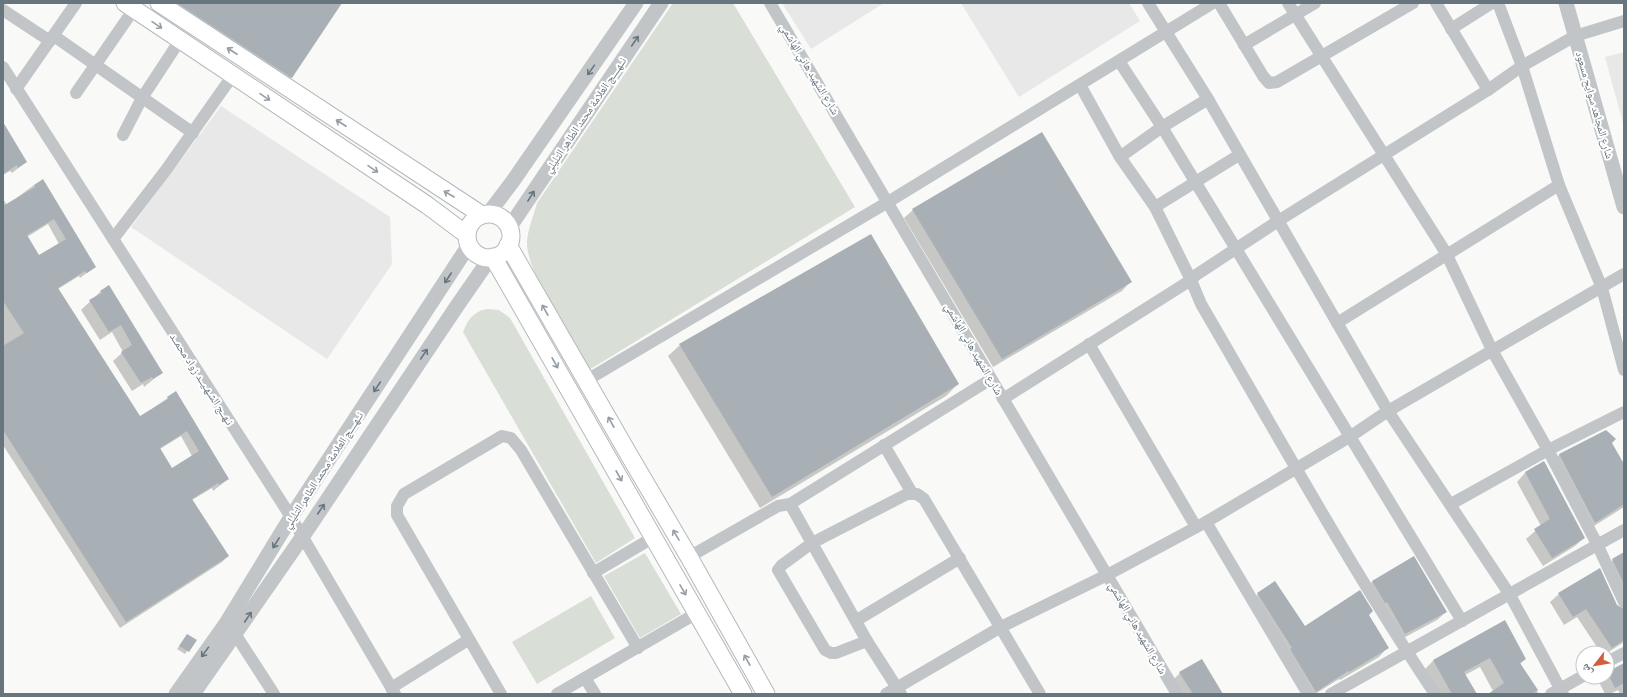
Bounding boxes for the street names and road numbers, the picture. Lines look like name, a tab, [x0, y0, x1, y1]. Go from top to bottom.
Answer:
street label: شارع الشهيد هاني الهاشمي	[776, 20, 844, 118]
street label: شارع المجاهد سوايح مسعود	[1572, 49, 1618, 161]
street label: نــهــــج العلامة محمد الطاهر التليلي	[540, 54, 631, 177]
street label: شارع الشهيد هاني الهاشمي	[940, 300, 1007, 398]
street label: نـهــج الشـهـيــد زواد محمــد	[166, 330, 238, 428]
street label: نــهــــج العلامة محمد الطاهر التليلي	[279, 408, 368, 532]
street label: شارع الشهيد هاني الهاشمي	[1104, 579, 1171, 677]

